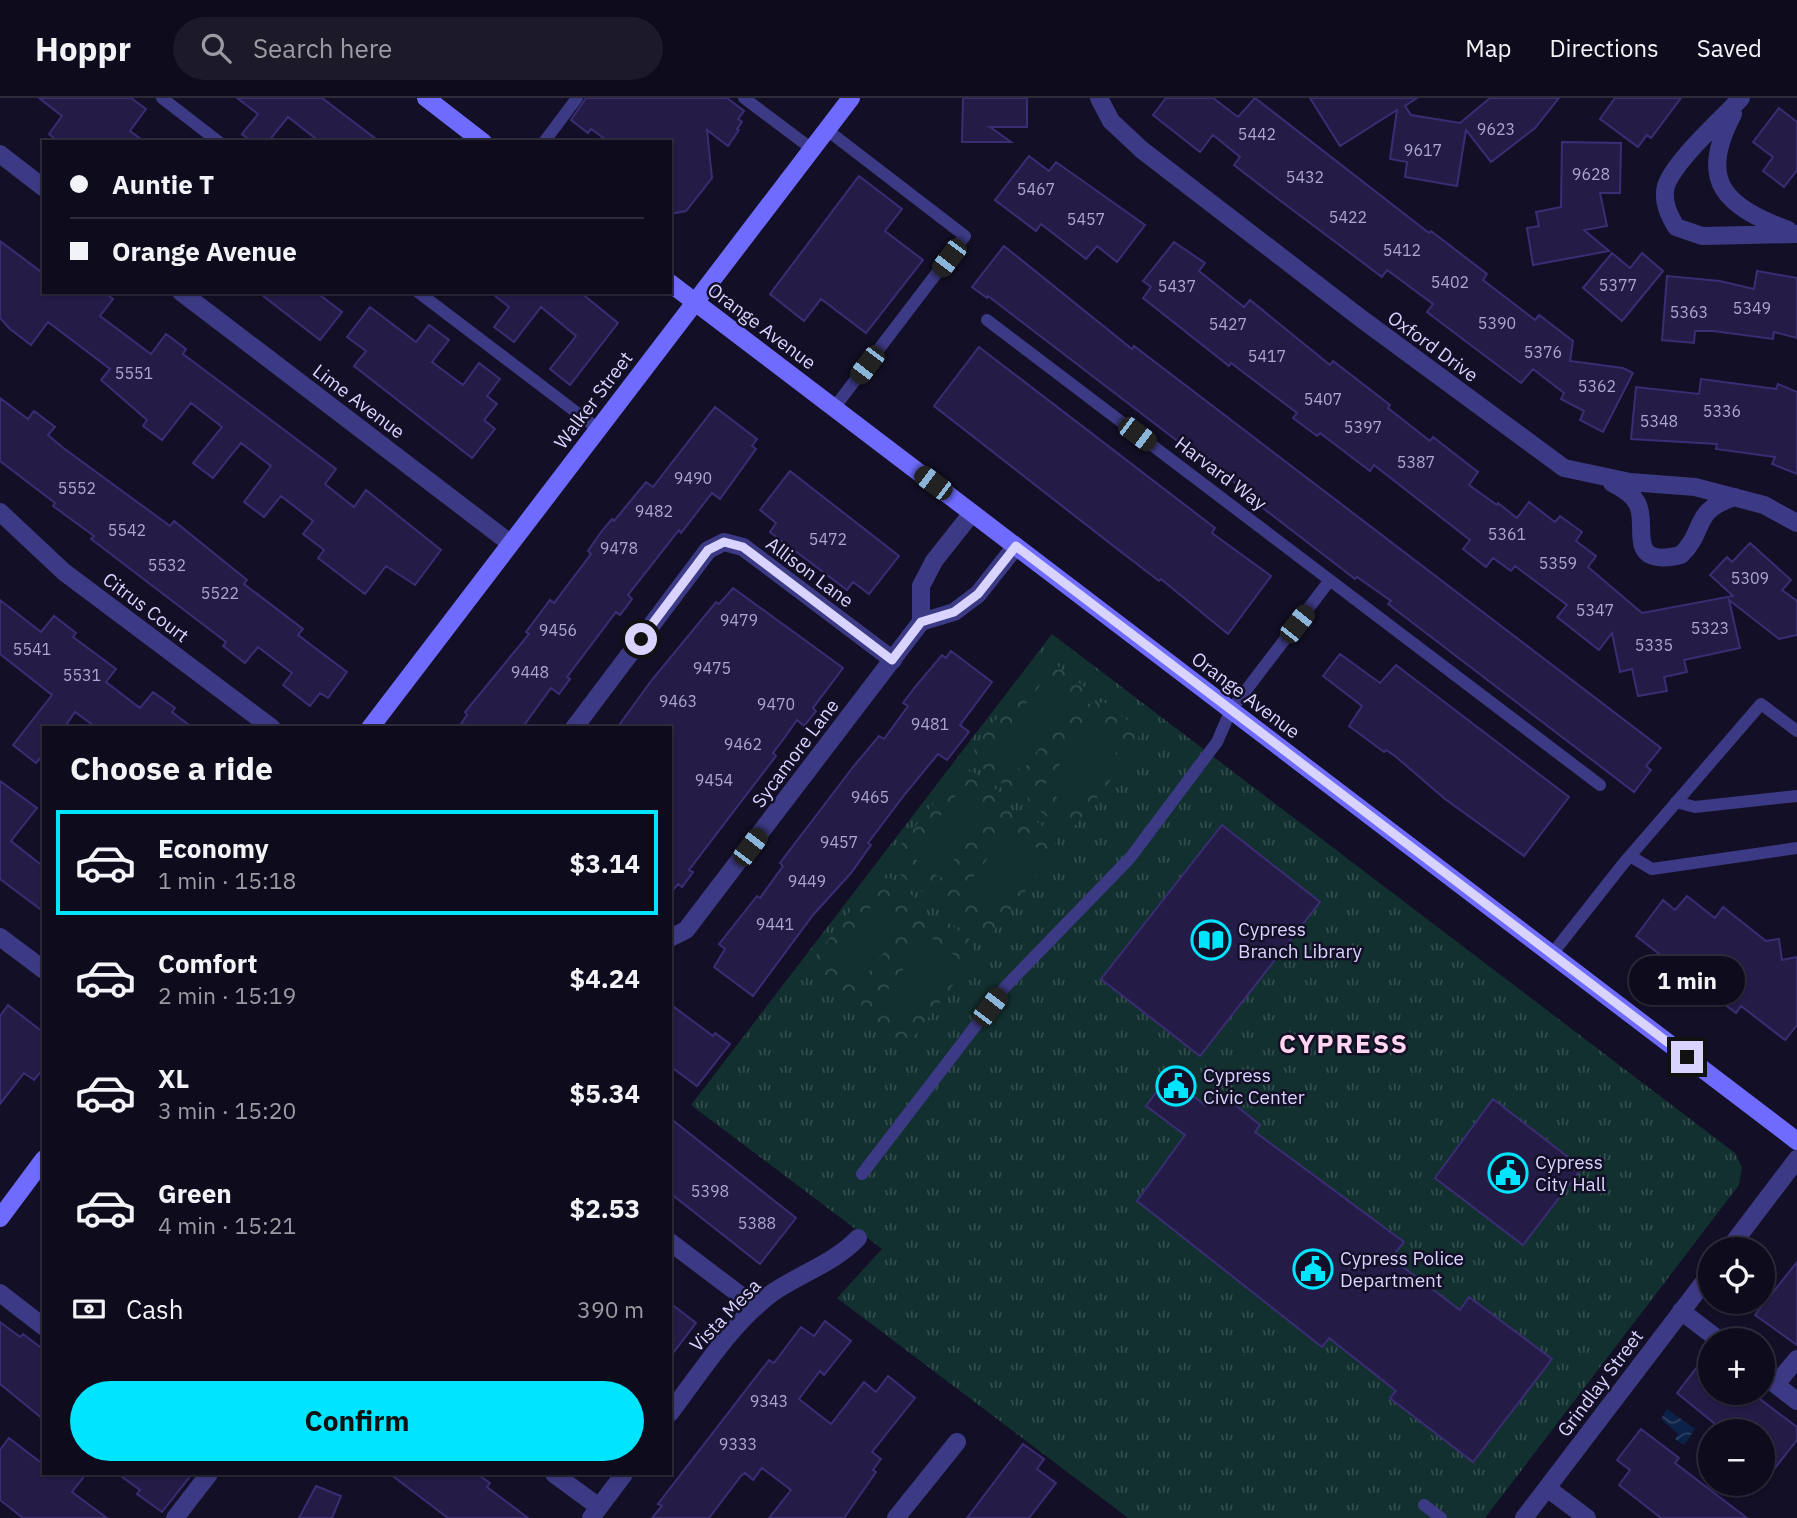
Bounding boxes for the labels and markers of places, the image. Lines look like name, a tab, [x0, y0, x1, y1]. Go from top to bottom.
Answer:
place label: Cypress Branch Library	[1238, 917, 1363, 963]
library icon: Cypress Branch Library	[1190, 919, 1232, 961]
place label: Cypress Civic Center	[1203, 1063, 1305, 1109]
public building icon: Cypress Civic Center	[1155, 1065, 1197, 1107]
place label: Cypress City Hall	[1535, 1150, 1606, 1196]
public building icon: Cypress City Hall	[1487, 1152, 1529, 1194]
place label: Cypress Police Department	[1340, 1246, 1464, 1292]
public building icon: Cypress Police Department	[1292, 1248, 1334, 1290]

